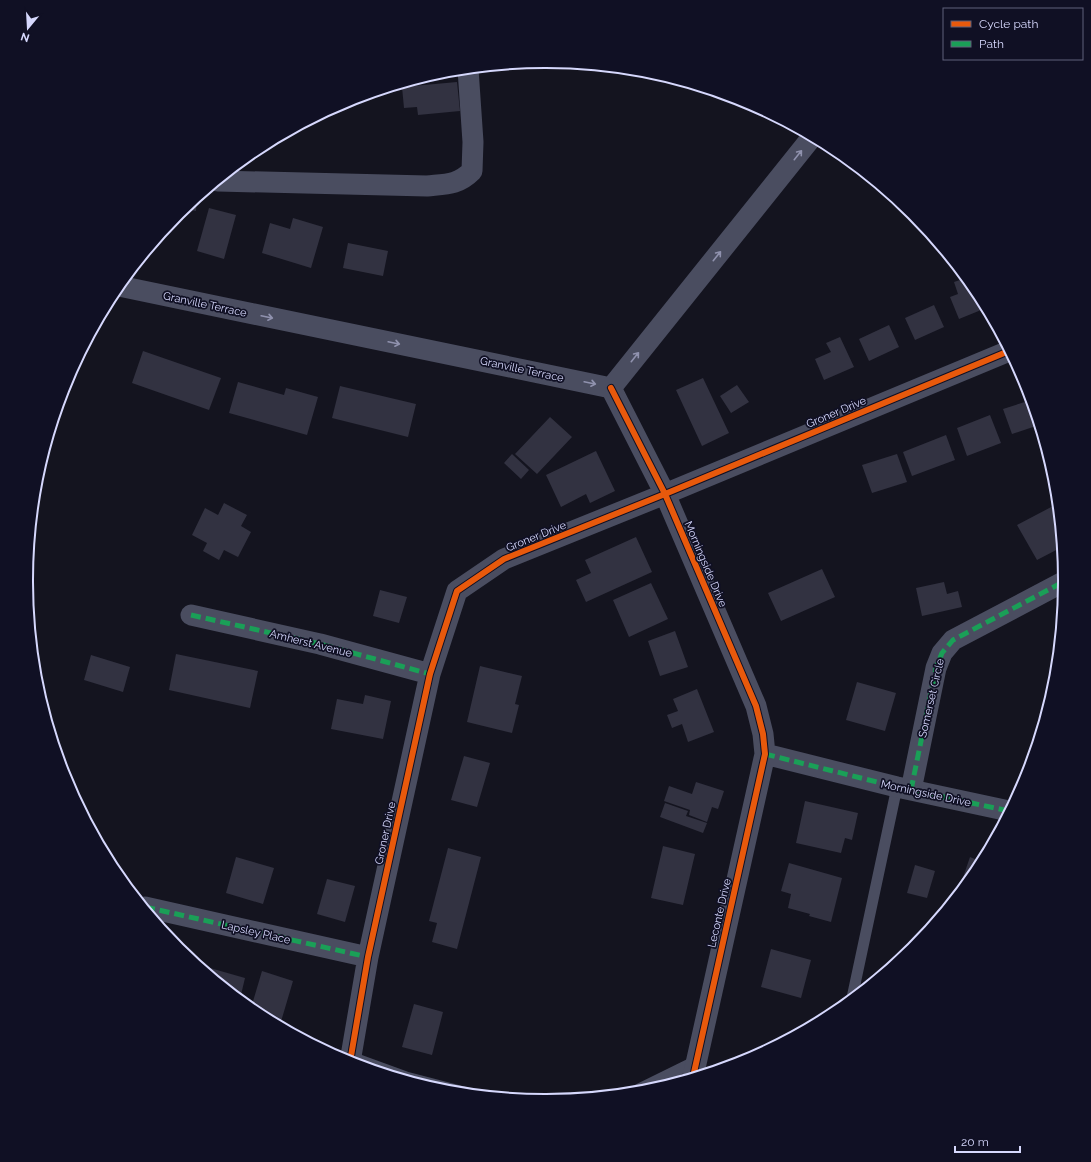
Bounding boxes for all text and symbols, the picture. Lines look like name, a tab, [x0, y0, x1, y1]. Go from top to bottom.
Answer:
north arrow	[8, 8, 48, 48]
legend	[943, 8, 1083, 60]
text: Cycle path	[979, 17, 1038, 31]
text: N	[19, 30, 31, 45]
text: Path	[979, 37, 1004, 51]
one-way arrow	[794, 149, 802, 160]
one-way arrow	[712, 250, 721, 261]
street label: Granville Terrace	[162, 289, 248, 320]
one-way arrow	[260, 313, 273, 321]
one-way arrow	[387, 339, 400, 347]
one-way arrow	[631, 352, 640, 363]
street label: Granville Terrace	[479, 354, 565, 385]
one-way arrow	[583, 380, 596, 388]
street label: Groner Drive	[804, 394, 869, 431]
street label: Groner Drive	[504, 518, 569, 554]
street label: Morningside Drive	[682, 519, 730, 610]
street label: Amherst Avenue	[268, 627, 354, 660]
street label: Somerset Circle	[916, 657, 947, 739]
street label: Morningside Drive	[880, 778, 973, 810]
street label: Groner Drive	[373, 800, 399, 866]
street label: Leconte Drive	[705, 877, 734, 949]
street label: Lapsley Place	[220, 918, 292, 947]
scale bar	[955, 1128, 1020, 1154]
text: 20 m	[961, 1135, 989, 1149]

